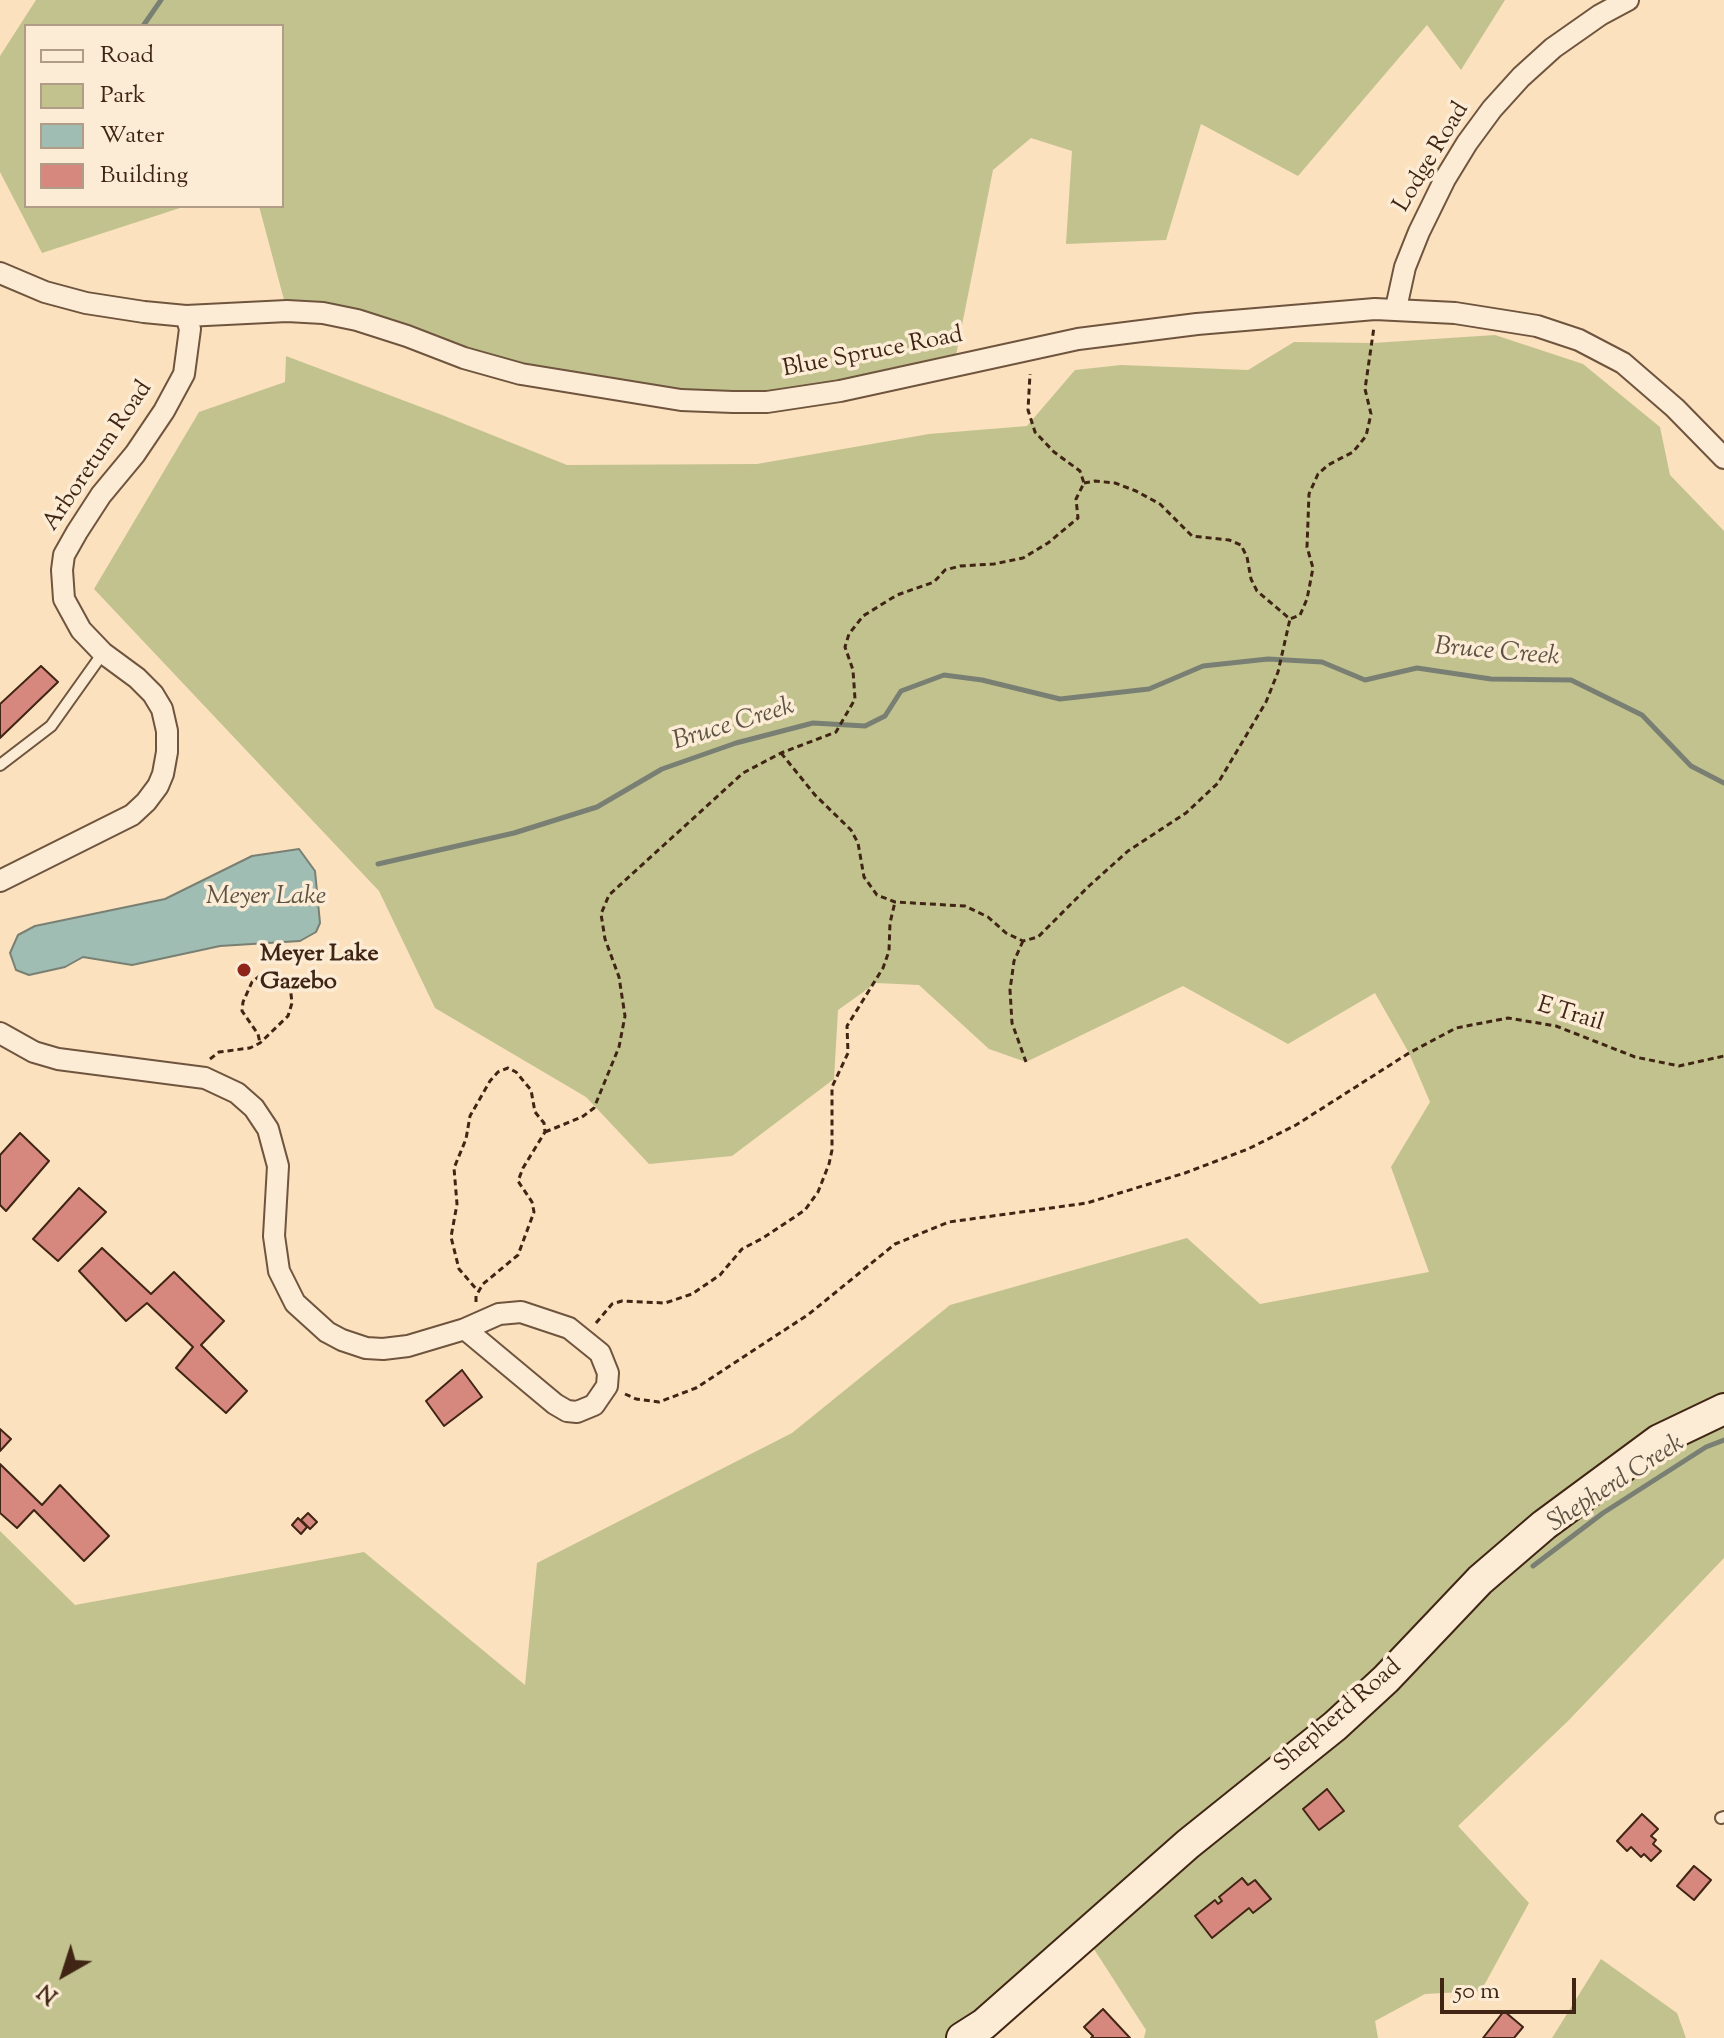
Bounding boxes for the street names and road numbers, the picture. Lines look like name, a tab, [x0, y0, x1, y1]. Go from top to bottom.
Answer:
street label: Lodge Road	[1389, 98, 1477, 218]
street label: Blue Spruce Road	[780, 322, 966, 386]
street label: Arboretum Road	[38, 376, 160, 538]
street label: E Trail	[1533, 992, 1607, 1040]
street label: Shepherd Road	[1270, 1654, 1408, 1780]

